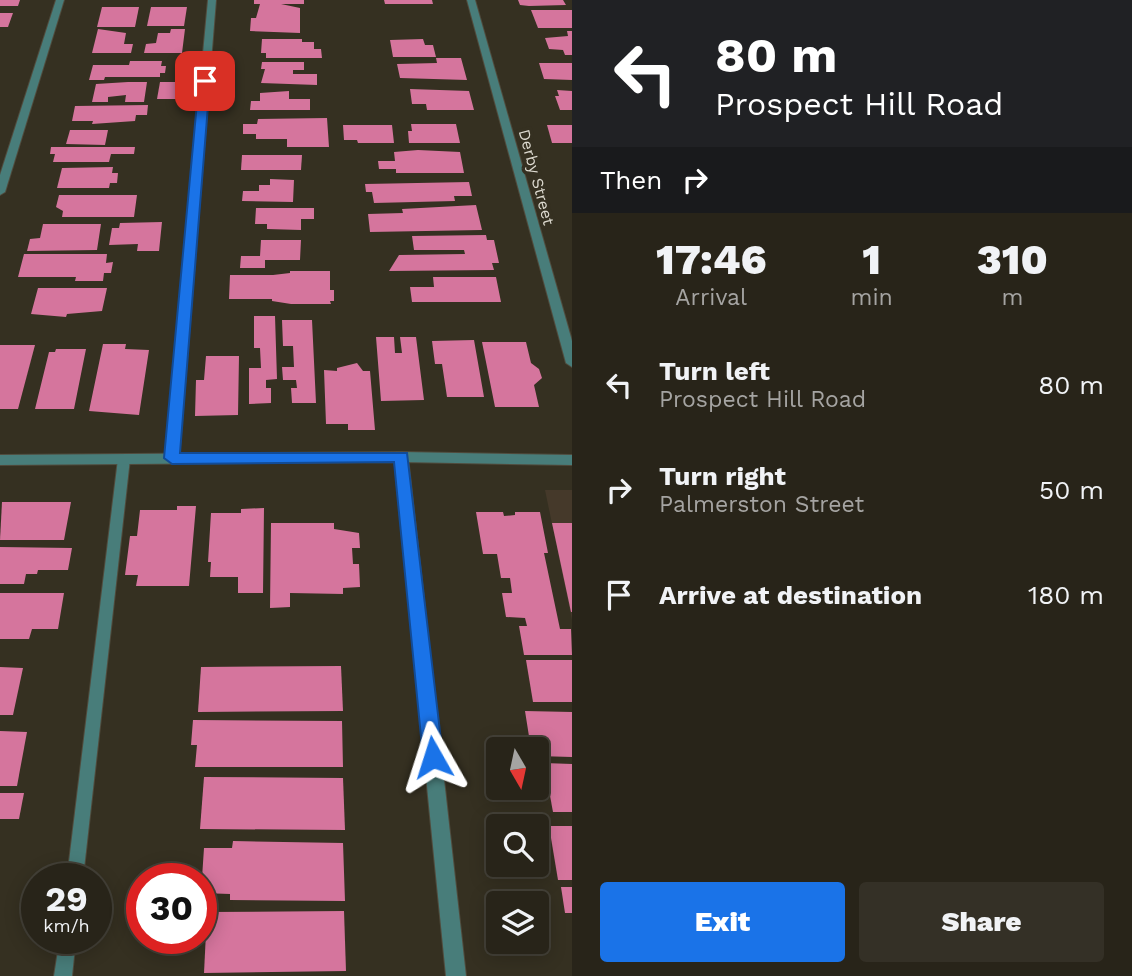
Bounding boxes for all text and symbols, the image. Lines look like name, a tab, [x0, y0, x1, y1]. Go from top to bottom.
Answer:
text: 80 m	[715, 26, 837, 84]
icon: left	[600, 28, 691, 119]
pin	[175, 51, 235, 111]
icon: arrive	[186, 62, 224, 100]
text: Prospect Hill Road	[715, 85, 1003, 123]
street label: Derby Street	[515, 127, 559, 227]
icon: right	[676, 161, 714, 199]
text: Then	[600, 165, 662, 195]
text: 17:46	[656, 235, 766, 284]
text: 1	[862, 235, 881, 284]
text: 310	[977, 235, 1048, 284]
text: Arrival	[675, 284, 747, 311]
text: min	[850, 284, 893, 311]
text: m	[1001, 284, 1023, 311]
text: Turn left	[659, 356, 770, 386]
icon: left	[600, 366, 638, 404]
text: 80 m	[1038, 370, 1104, 400]
text: Prospect Hill Road	[659, 386, 866, 413]
text: Turn right	[659, 461, 786, 491]
icon: right	[600, 471, 638, 509]
text: 50 m	[1039, 475, 1104, 505]
text: Palmerston Street	[659, 491, 864, 518]
icon: arrive	[600, 576, 638, 614]
text: Arrive at destination	[659, 580, 922, 610]
text: 180 m	[1028, 580, 1104, 610]
position arrow	[396, 720, 470, 794]
north arrow	[486, 737, 550, 800]
map controls	[486, 737, 549, 954]
button: search	[486, 814, 549, 877]
speed limit sign: 30	[126, 863, 217, 954]
text: 29	[45, 878, 88, 920]
button: Exit	[600, 882, 845, 962]
button: Share	[859, 882, 1104, 962]
button: layers	[486, 891, 549, 954]
text: km/h	[43, 915, 90, 936]

